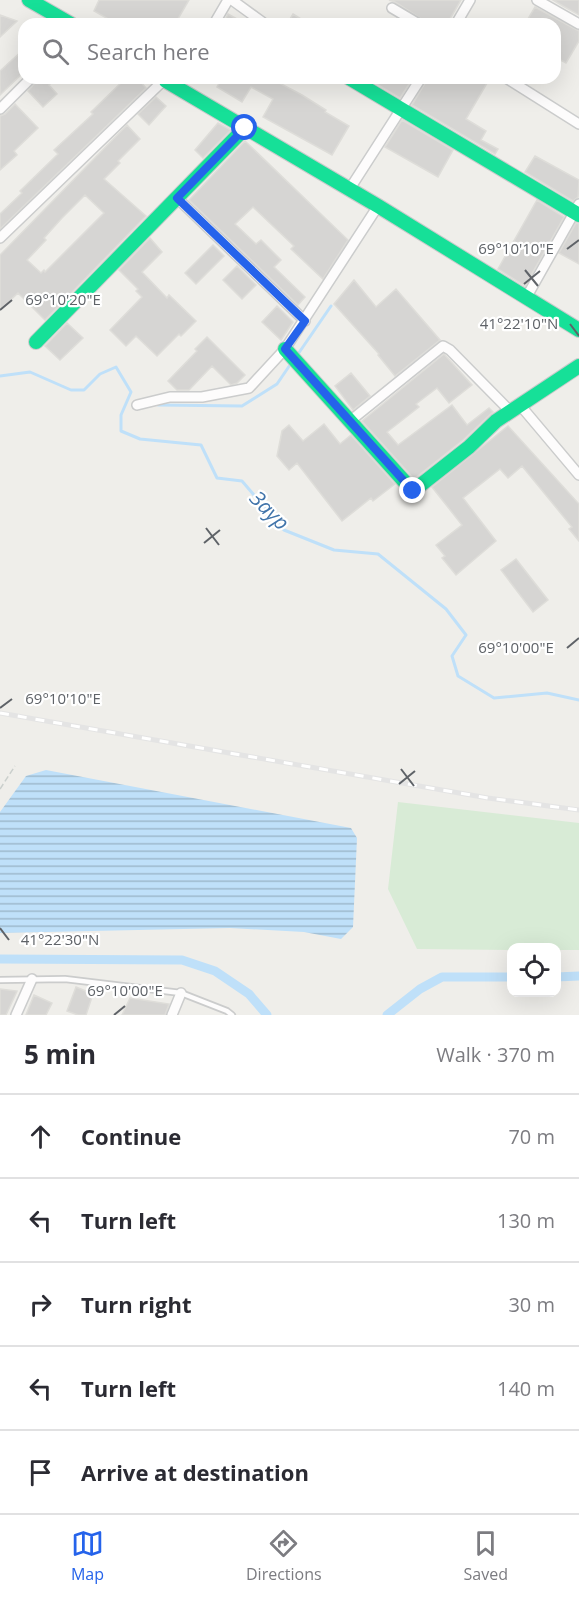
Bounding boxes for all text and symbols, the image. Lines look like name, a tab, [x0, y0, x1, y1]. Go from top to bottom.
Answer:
search box	[18, 18, 561, 84]
icon: search	[39, 35, 72, 68]
text: Search here	[87, 36, 210, 66]
route start	[231, 114, 257, 140]
text: 69°10'10"E	[478, 238, 554, 258]
text: 69°10'20"E	[25, 289, 101, 309]
text: 41°22'10"N	[480, 313, 558, 333]
route end	[399, 477, 425, 503]
water label: Заур	[244, 484, 296, 536]
text: 69°10'00"E	[478, 637, 554, 657]
text: 69°10'10"E	[25, 688, 101, 708]
text: 41°22'30"N	[21, 929, 99, 949]
map controls	[507, 943, 561, 997]
button: locate	[507, 943, 561, 997]
text: 69°10'00"E	[87, 980, 163, 1000]
text: 5 min	[24, 1036, 96, 1072]
text: Walk · 370 m	[436, 1041, 555, 1068]
icon: ahead	[24, 1120, 57, 1153]
text: Continue	[81, 1121, 181, 1151]
text: 70 m	[508, 1123, 555, 1150]
icon: left	[24, 1204, 57, 1237]
text: Turn left	[81, 1205, 176, 1235]
text: 130 m	[497, 1207, 555, 1234]
icon: right	[24, 1288, 57, 1321]
text: Turn right	[81, 1289, 192, 1319]
text: 30 m	[508, 1291, 555, 1318]
icon: left	[24, 1372, 57, 1405]
text: Turn left	[81, 1373, 176, 1403]
text: 140 m	[497, 1375, 555, 1402]
icon: arrive	[24, 1456, 57, 1489]
text: Arrive at destination	[81, 1457, 309, 1487]
tab: Map	[71, 1527, 104, 1585]
tab: Directions	[246, 1527, 322, 1585]
tab: Saved	[464, 1527, 508, 1585]

